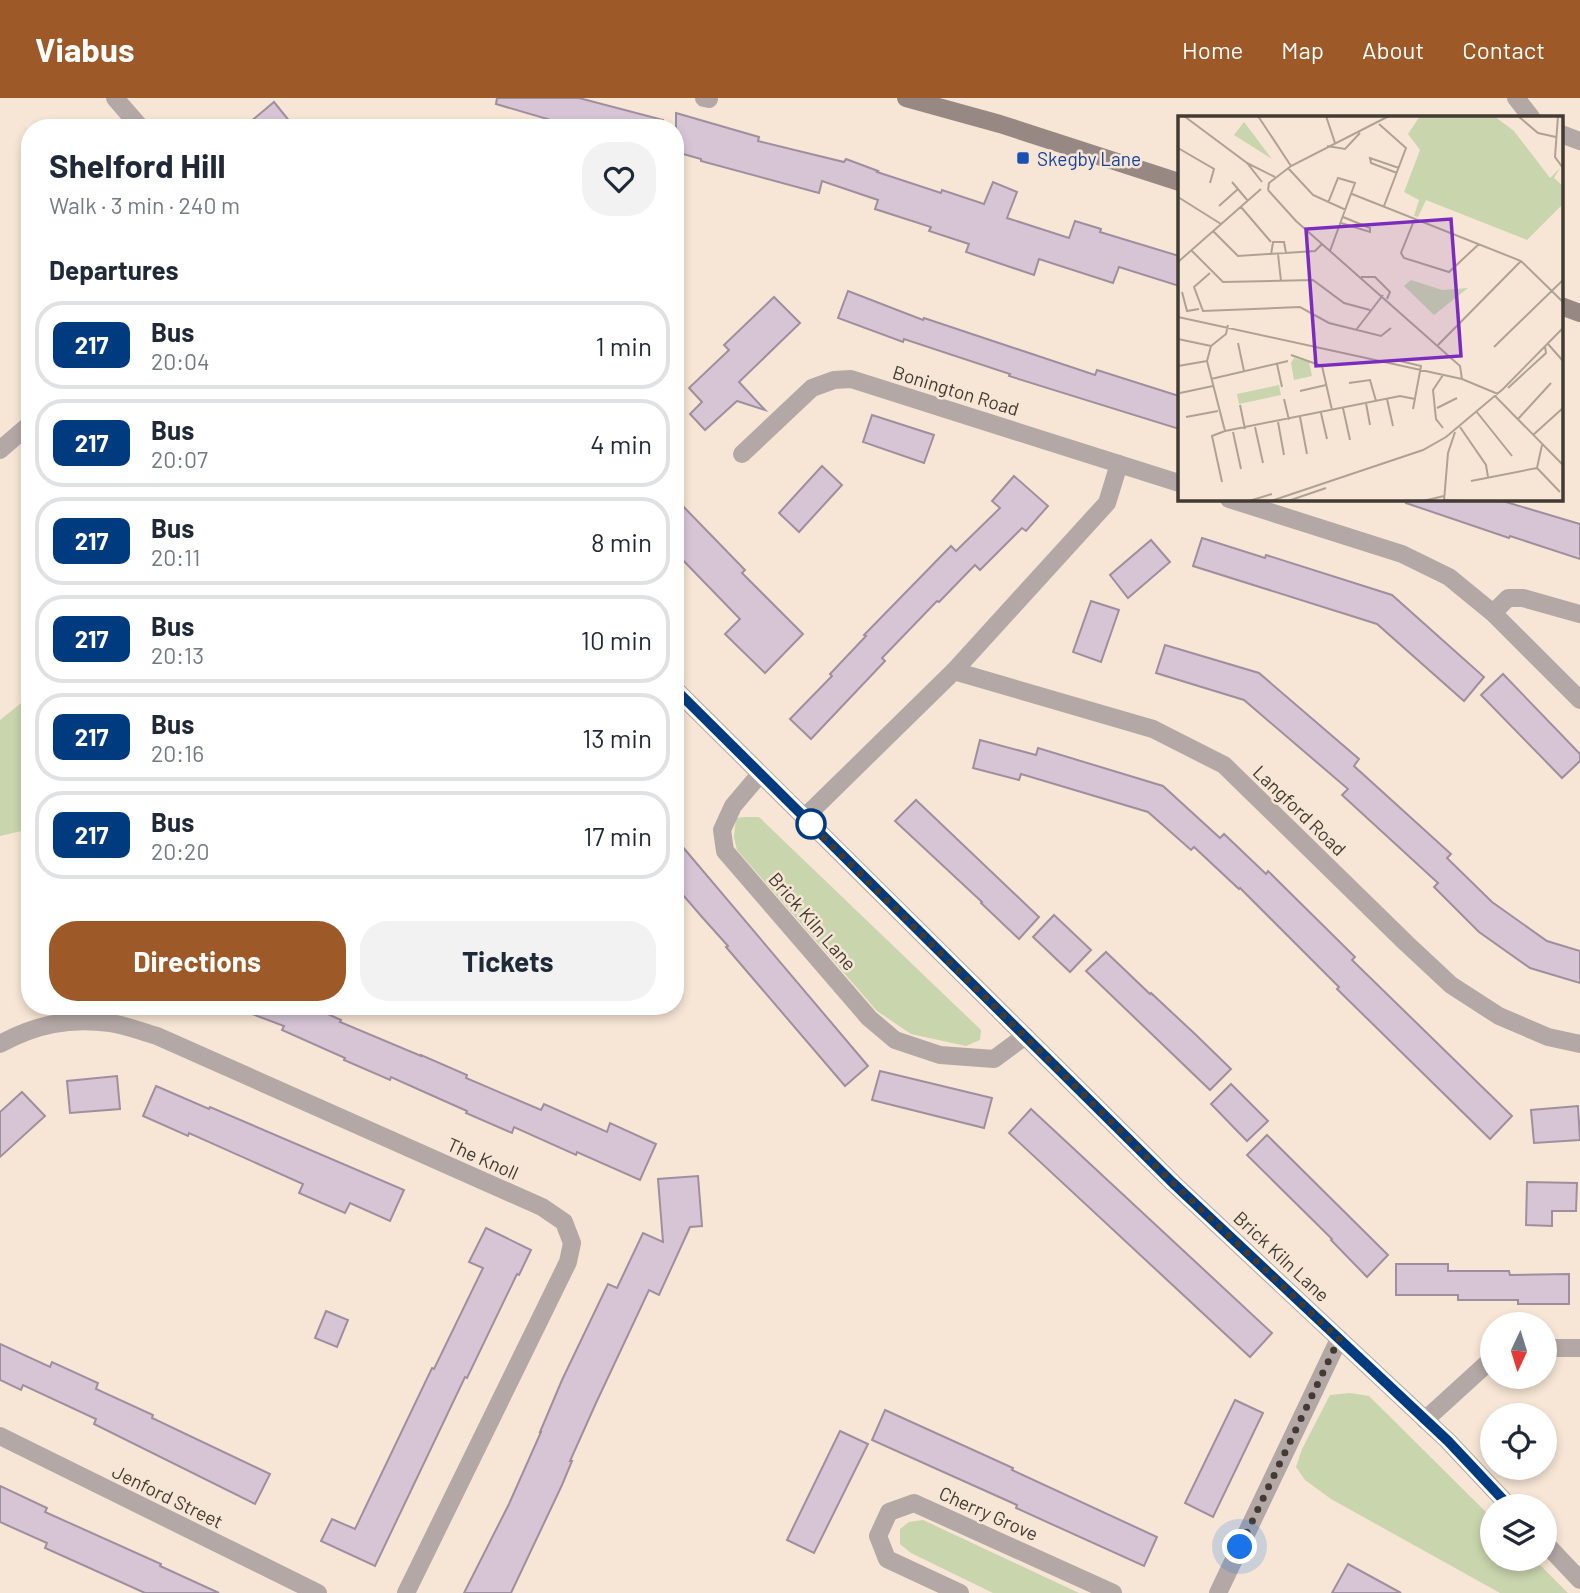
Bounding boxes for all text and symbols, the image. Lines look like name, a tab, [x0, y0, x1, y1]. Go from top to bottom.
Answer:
text: Viabus	[35, 29, 135, 69]
text: Home	[1182, 35, 1243, 64]
text: Map	[1281, 35, 1324, 64]
text: About	[1362, 35, 1424, 64]
text: Contact	[1462, 35, 1545, 64]
inset map	[1178, 116, 1562, 500]
button: heart	[582, 142, 656, 216]
text: Shelford Hill	[49, 145, 226, 185]
place label: Skegby Lane	[1037, 147, 1141, 170]
marker: Skegby Lane	[1015, 150, 1031, 166]
text: Walk · 3 min · 240 m	[49, 191, 240, 219]
text: Departures	[49, 254, 179, 285]
text: Bus	[151, 316, 194, 347]
text: 217	[75, 330, 108, 359]
text: 1 min	[596, 330, 652, 361]
text: 20:04	[151, 347, 210, 375]
street label: Bonington Road	[890, 360, 1022, 420]
text: Bus	[151, 414, 194, 445]
text: 217	[75, 428, 108, 457]
text: 4 min	[590, 428, 652, 459]
text: 20:07	[151, 445, 208, 473]
text: Bus	[151, 512, 194, 543]
text: 217	[75, 526, 108, 555]
text: 8 min	[591, 526, 652, 557]
text: 20:11	[151, 543, 200, 571]
text: Bus	[151, 610, 194, 641]
text: 217	[75, 624, 108, 653]
text: 10 min	[581, 624, 652, 655]
text: 20:13	[151, 641, 204, 669]
text: Bus	[151, 708, 194, 739]
text: 217	[75, 722, 108, 751]
text: 13 min	[582, 722, 652, 753]
text: 20:16	[151, 739, 204, 767]
street label: Langford Road	[1249, 760, 1351, 860]
text: Bus	[151, 806, 194, 837]
unlabelled marker	[796, 809, 826, 839]
text: 217	[75, 820, 108, 849]
text: 17 min	[583, 820, 652, 851]
text: 20:20	[151, 837, 209, 865]
street label: Brick Kiln Lane	[764, 867, 862, 975]
button: Directions	[49, 921, 346, 1001]
button: Tickets	[360, 921, 656, 1001]
street label: The Knoll	[444, 1132, 522, 1184]
street label: Brick Kiln Lane	[1229, 1206, 1335, 1306]
north arrow	[1480, 1312, 1558, 1390]
map controls	[1480, 1312, 1557, 1571]
button: locate	[1480, 1403, 1557, 1480]
street label: Jenford Street	[109, 1459, 227, 1533]
street label: Cherry Grove	[936, 1481, 1042, 1545]
button: layers	[1480, 1494, 1557, 1571]
your location	[1222, 1529, 1257, 1564]

